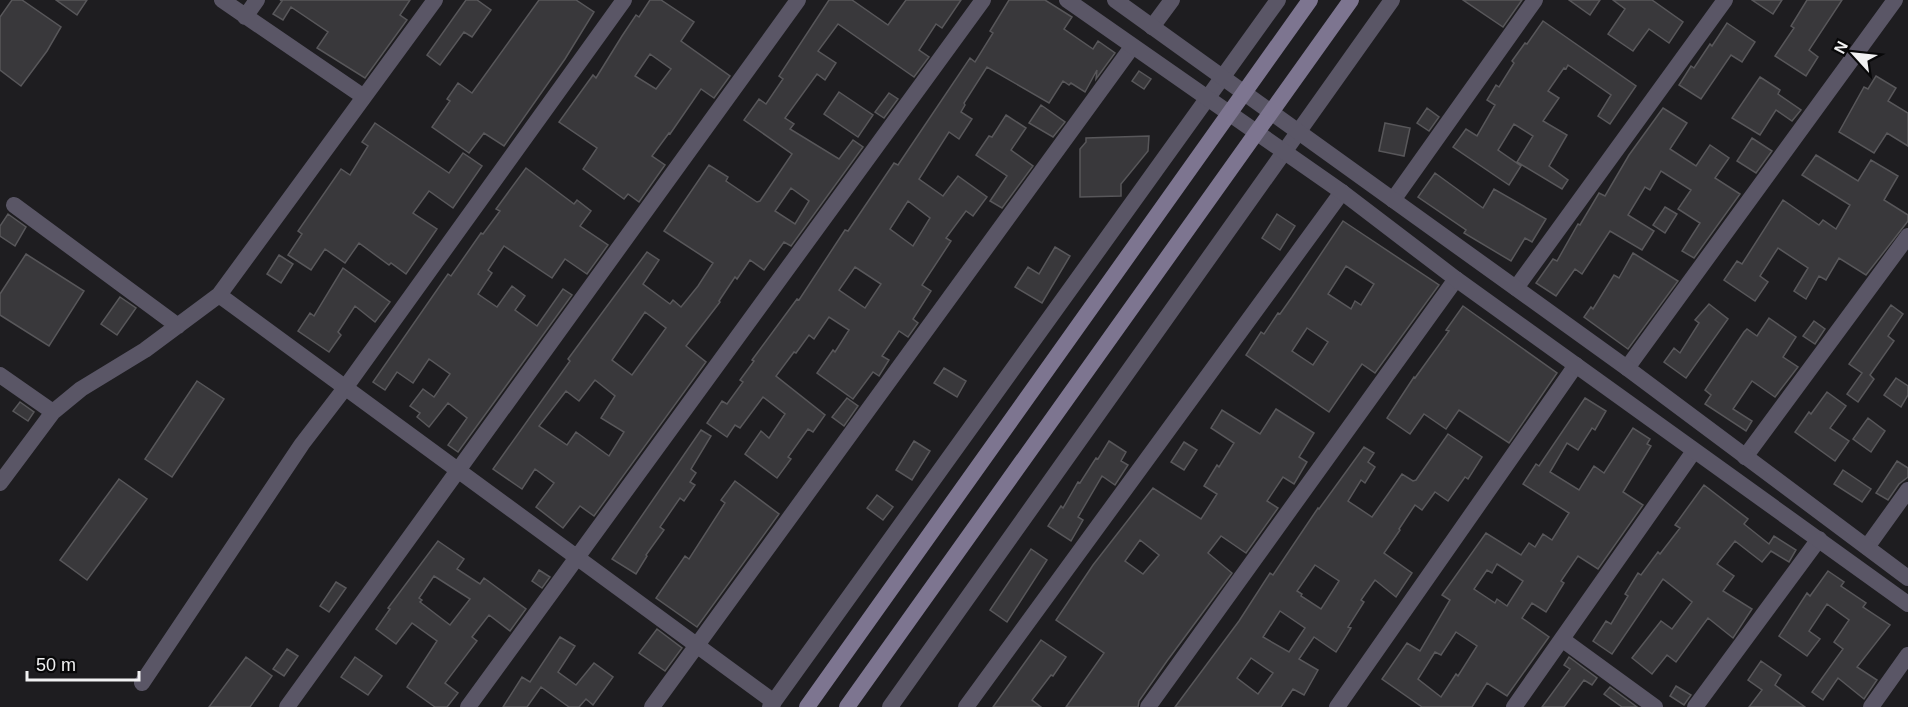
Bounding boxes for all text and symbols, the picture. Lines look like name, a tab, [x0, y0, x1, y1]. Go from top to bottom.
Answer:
north arrow	[1824, 24, 1884, 84]
text: N	[1831, 38, 1851, 56]
scale bar	[27, 644, 140, 682]
text: 50 m	[36, 655, 76, 675]

